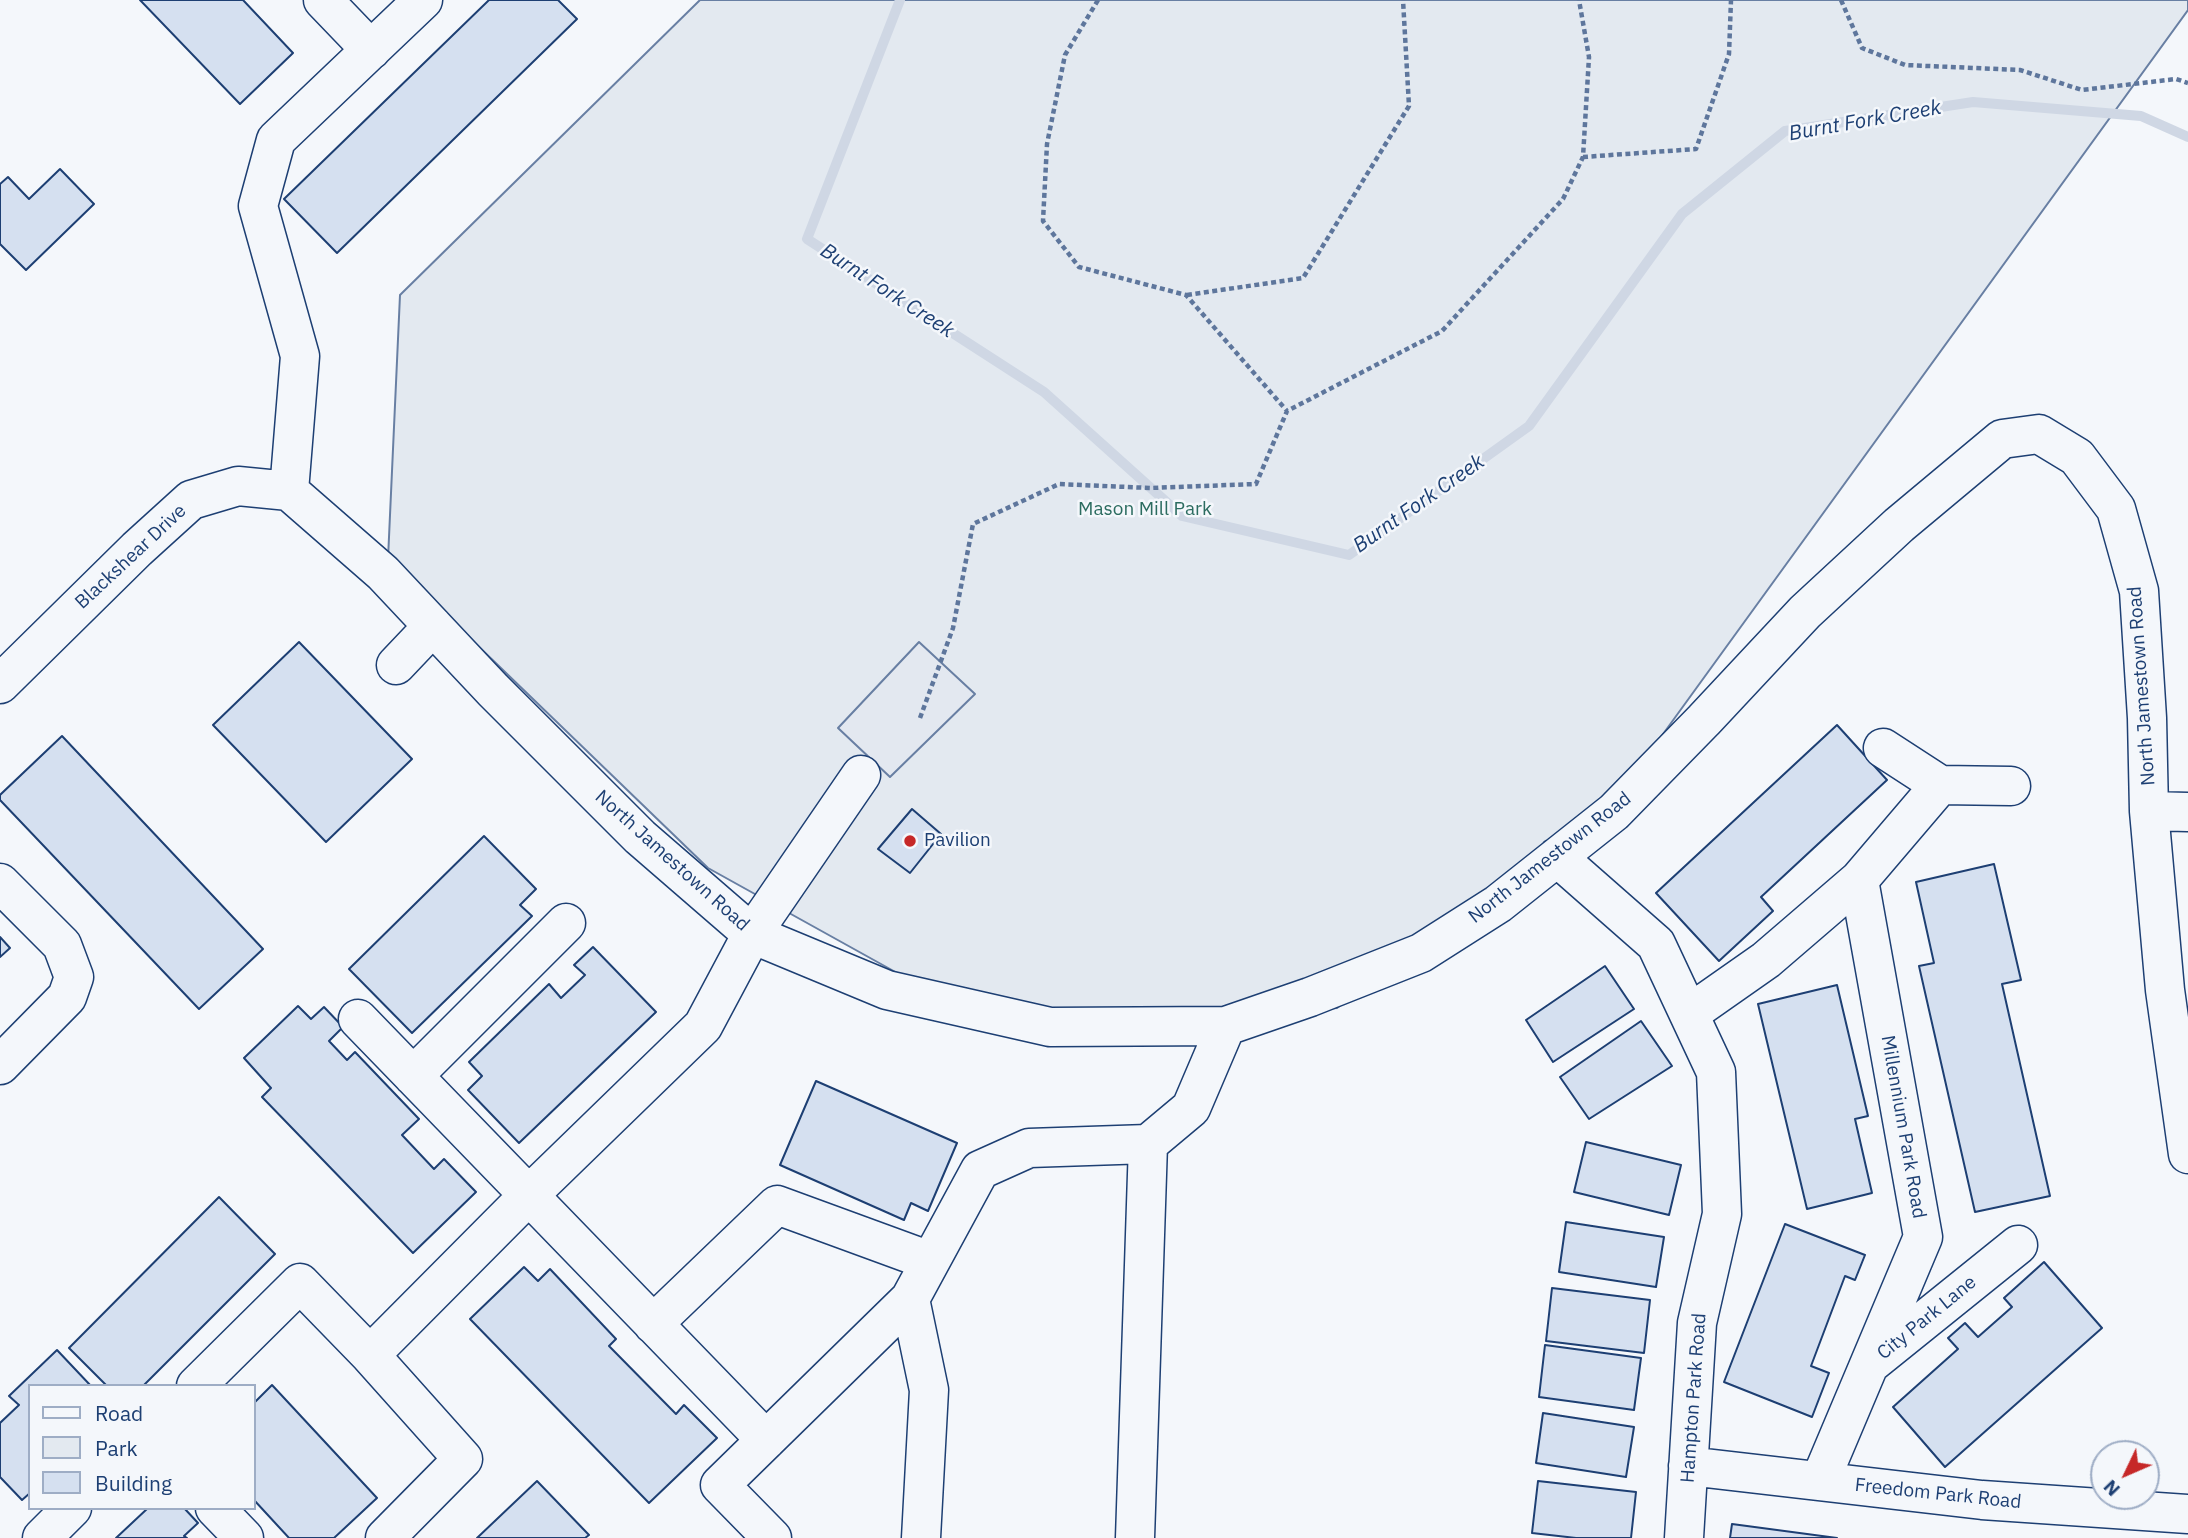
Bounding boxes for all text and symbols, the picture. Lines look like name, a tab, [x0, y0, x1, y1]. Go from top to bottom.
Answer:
water label: Burnt Fork Creek	[1787, 95, 1943, 147]
water label: Burnt Fork Creek	[815, 238, 959, 344]
water label: Burnt Fork Creek	[1349, 449, 1489, 559]
park label: Mason Mill Park	[1078, 499, 1212, 521]
street label: Blackshear Drive	[71, 500, 191, 614]
street label: North Jamestown Road	[2124, 586, 2160, 786]
street label: North Jamestown Road	[590, 786, 754, 936]
street label: North Jamestown Road	[1464, 788, 1636, 928]
place label: Pavilion	[924, 830, 991, 852]
marker: Pavilion	[902, 833, 918, 849]
street label: Millennium Park Road	[1876, 1034, 1930, 1220]
street label: City Park Lane	[1873, 1271, 1981, 1365]
street label: Hampton Park Road	[1677, 1312, 1711, 1484]
legend	[28, 1384, 256, 1510]
text: Road	[95, 1399, 143, 1427]
text: Park	[95, 1434, 138, 1462]
north arrow	[2090, 1440, 2160, 1510]
text: Building	[95, 1469, 172, 1497]
street label: Freedom Park Road	[1854, 1474, 2022, 1514]
text: N	[2098, 1475, 2125, 1501]

